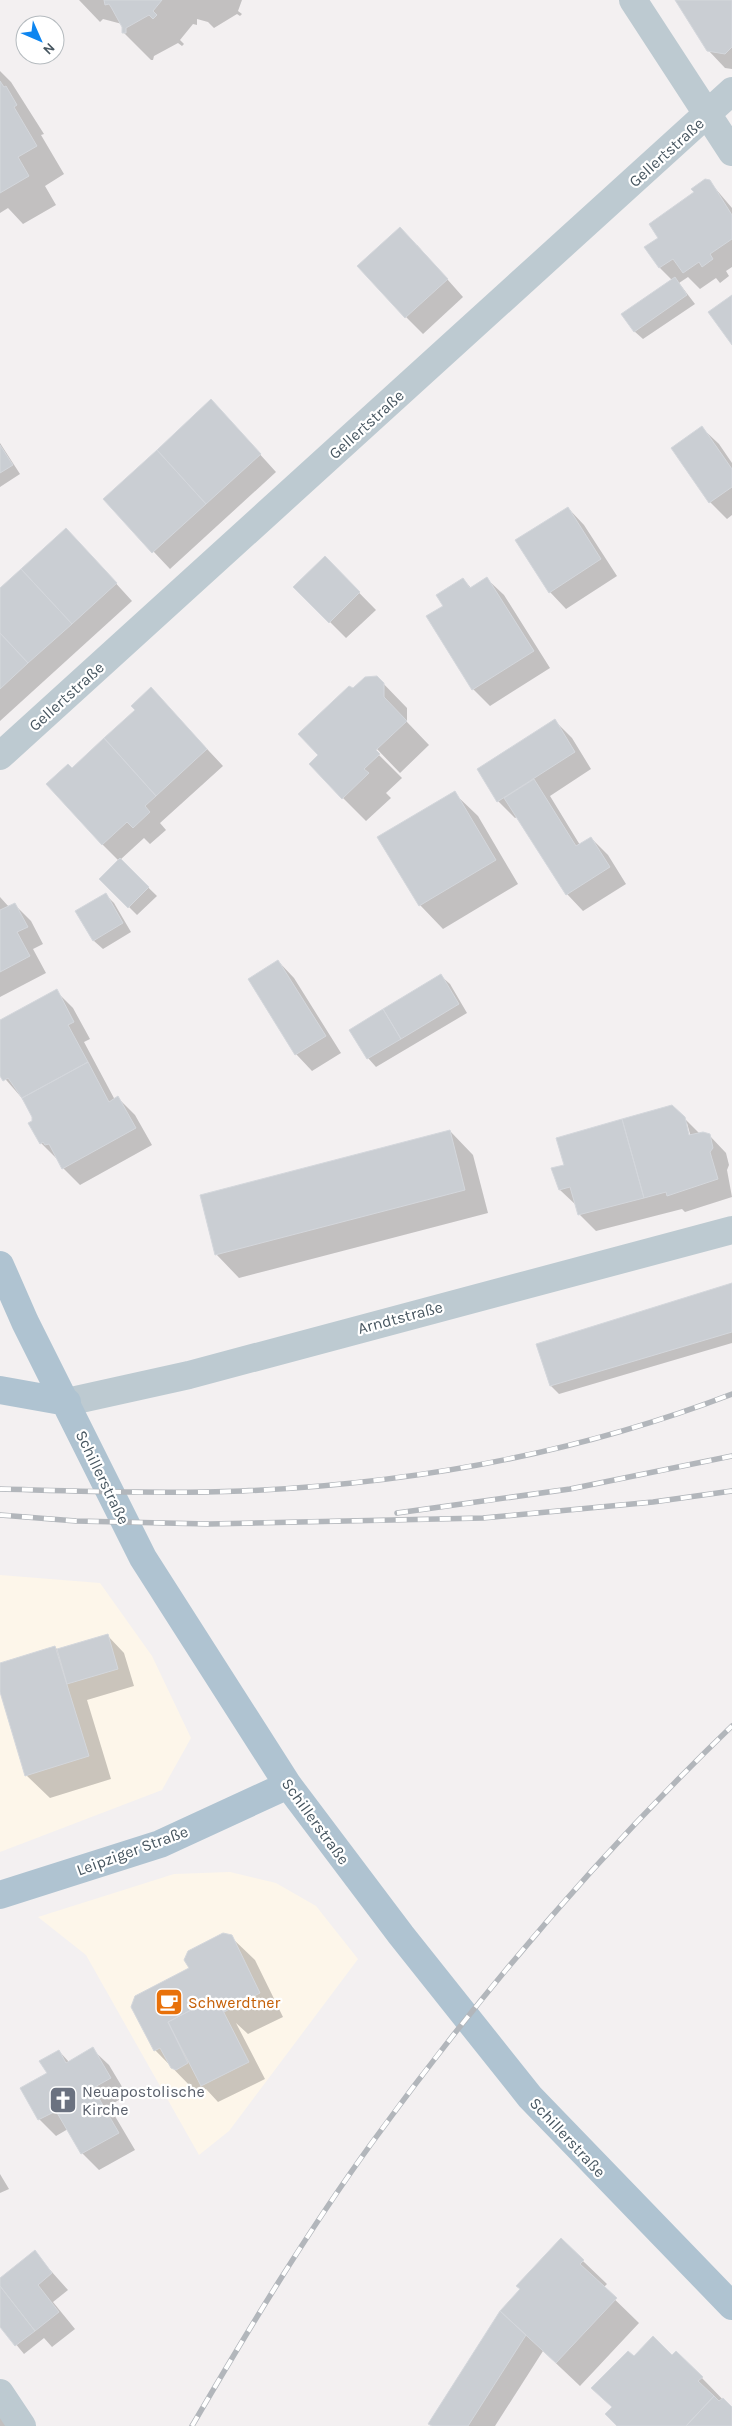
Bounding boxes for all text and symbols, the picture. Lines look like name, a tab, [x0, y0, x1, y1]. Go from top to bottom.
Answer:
north arrow	[15, 15, 65, 65]
text: N	[39, 39, 58, 58]
street label: Gellertstraße	[625, 114, 708, 191]
street label: Gellertstraße	[325, 386, 408, 463]
street label: Gellertstraße	[25, 658, 108, 735]
street label: Arndtstraße	[356, 1297, 445, 1338]
street label: Schillerstraße	[72, 1427, 134, 1527]
street label: Schillerstraße	[278, 1774, 353, 1868]
street label: Leipziger Straße	[74, 1821, 191, 1879]
cafe icon: Schwerdtner	[154, 1987, 184, 2017]
place label: Schwerdtner	[188, 1993, 281, 2012]
place label: Neuapostolische Kirche	[82, 2082, 205, 2119]
church icon: Neuapostolische Kirche	[48, 2085, 78, 2115]
street label: Schillerstraße	[526, 2093, 609, 2181]

